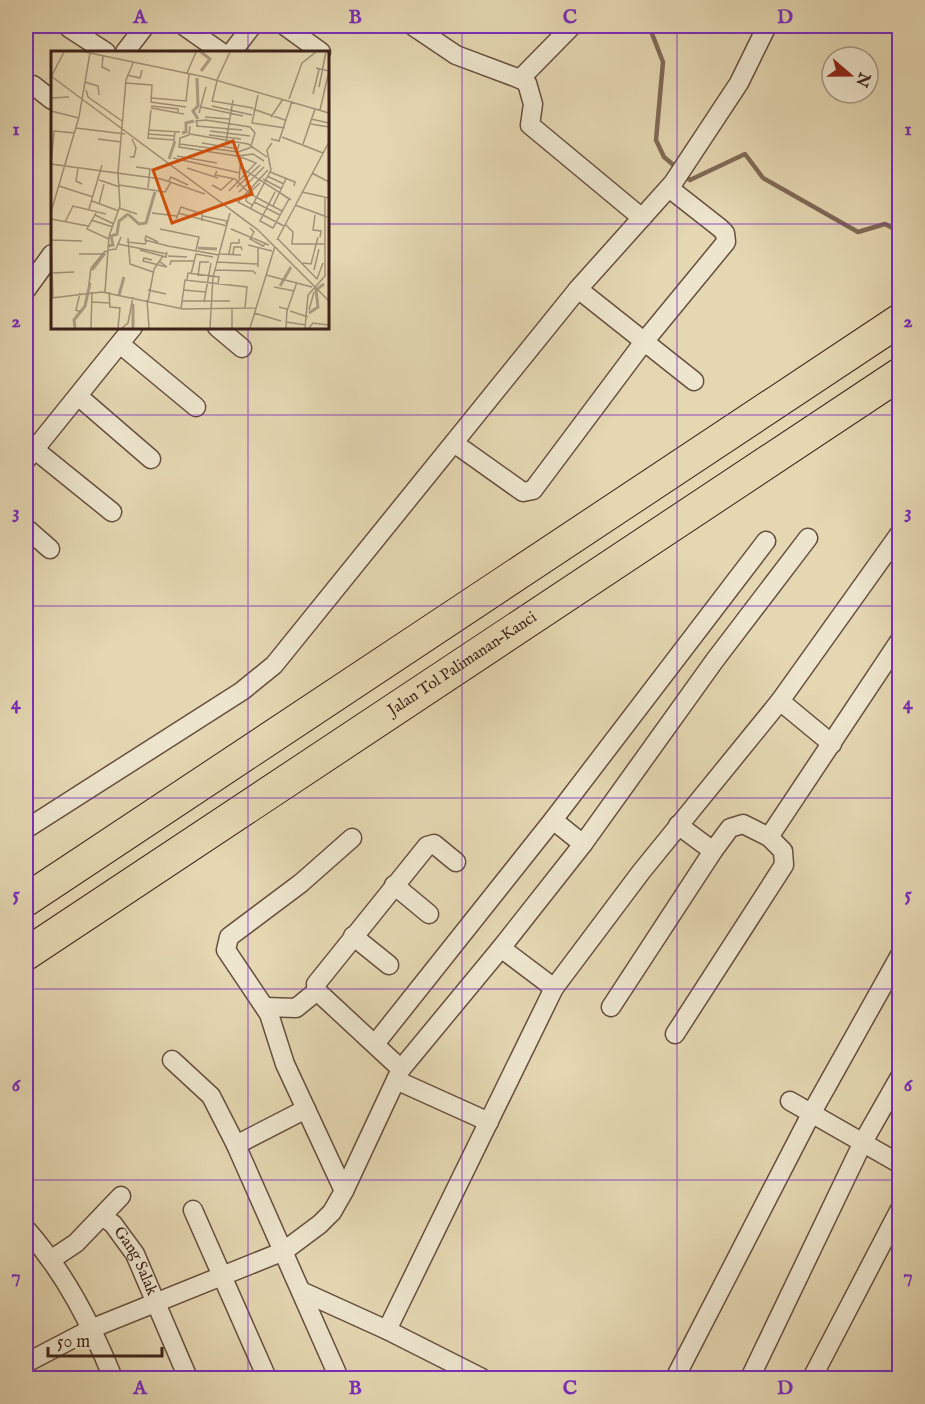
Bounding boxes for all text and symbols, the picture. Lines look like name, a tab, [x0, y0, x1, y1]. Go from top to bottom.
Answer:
text: A	[132, 5, 148, 30]
text: B	[348, 5, 362, 30]
text: C	[563, 5, 577, 30]
text: D	[777, 5, 793, 30]
north arrow	[820, 45, 880, 105]
inset map	[51, 51, 328, 328]
text: N	[850, 69, 874, 90]
text: 1	[12, 117, 20, 142]
text: 1	[904, 117, 912, 142]
text: 2	[11, 309, 21, 334]
text: 2	[903, 309, 913, 334]
text: 3	[12, 500, 20, 525]
text: 3	[904, 500, 912, 525]
street label: Jalan Tol Palimanan–Kanci	[383, 608, 541, 722]
text: 4	[11, 691, 22, 716]
text: 4	[903, 691, 914, 716]
text: 5	[12, 882, 20, 907]
text: 5	[904, 882, 912, 907]
text: 6	[12, 1073, 22, 1098]
text: 6	[904, 1073, 914, 1098]
street label: Gang Salak	[109, 1223, 162, 1299]
text: 7	[11, 1264, 21, 1289]
text: 7	[903, 1264, 913, 1289]
scale bar	[48, 1320, 162, 1358]
text: 50 m	[57, 1331, 90, 1354]
text: A	[132, 1376, 148, 1401]
text: B	[348, 1376, 362, 1401]
text: C	[563, 1376, 577, 1401]
text: D	[777, 1376, 793, 1401]

